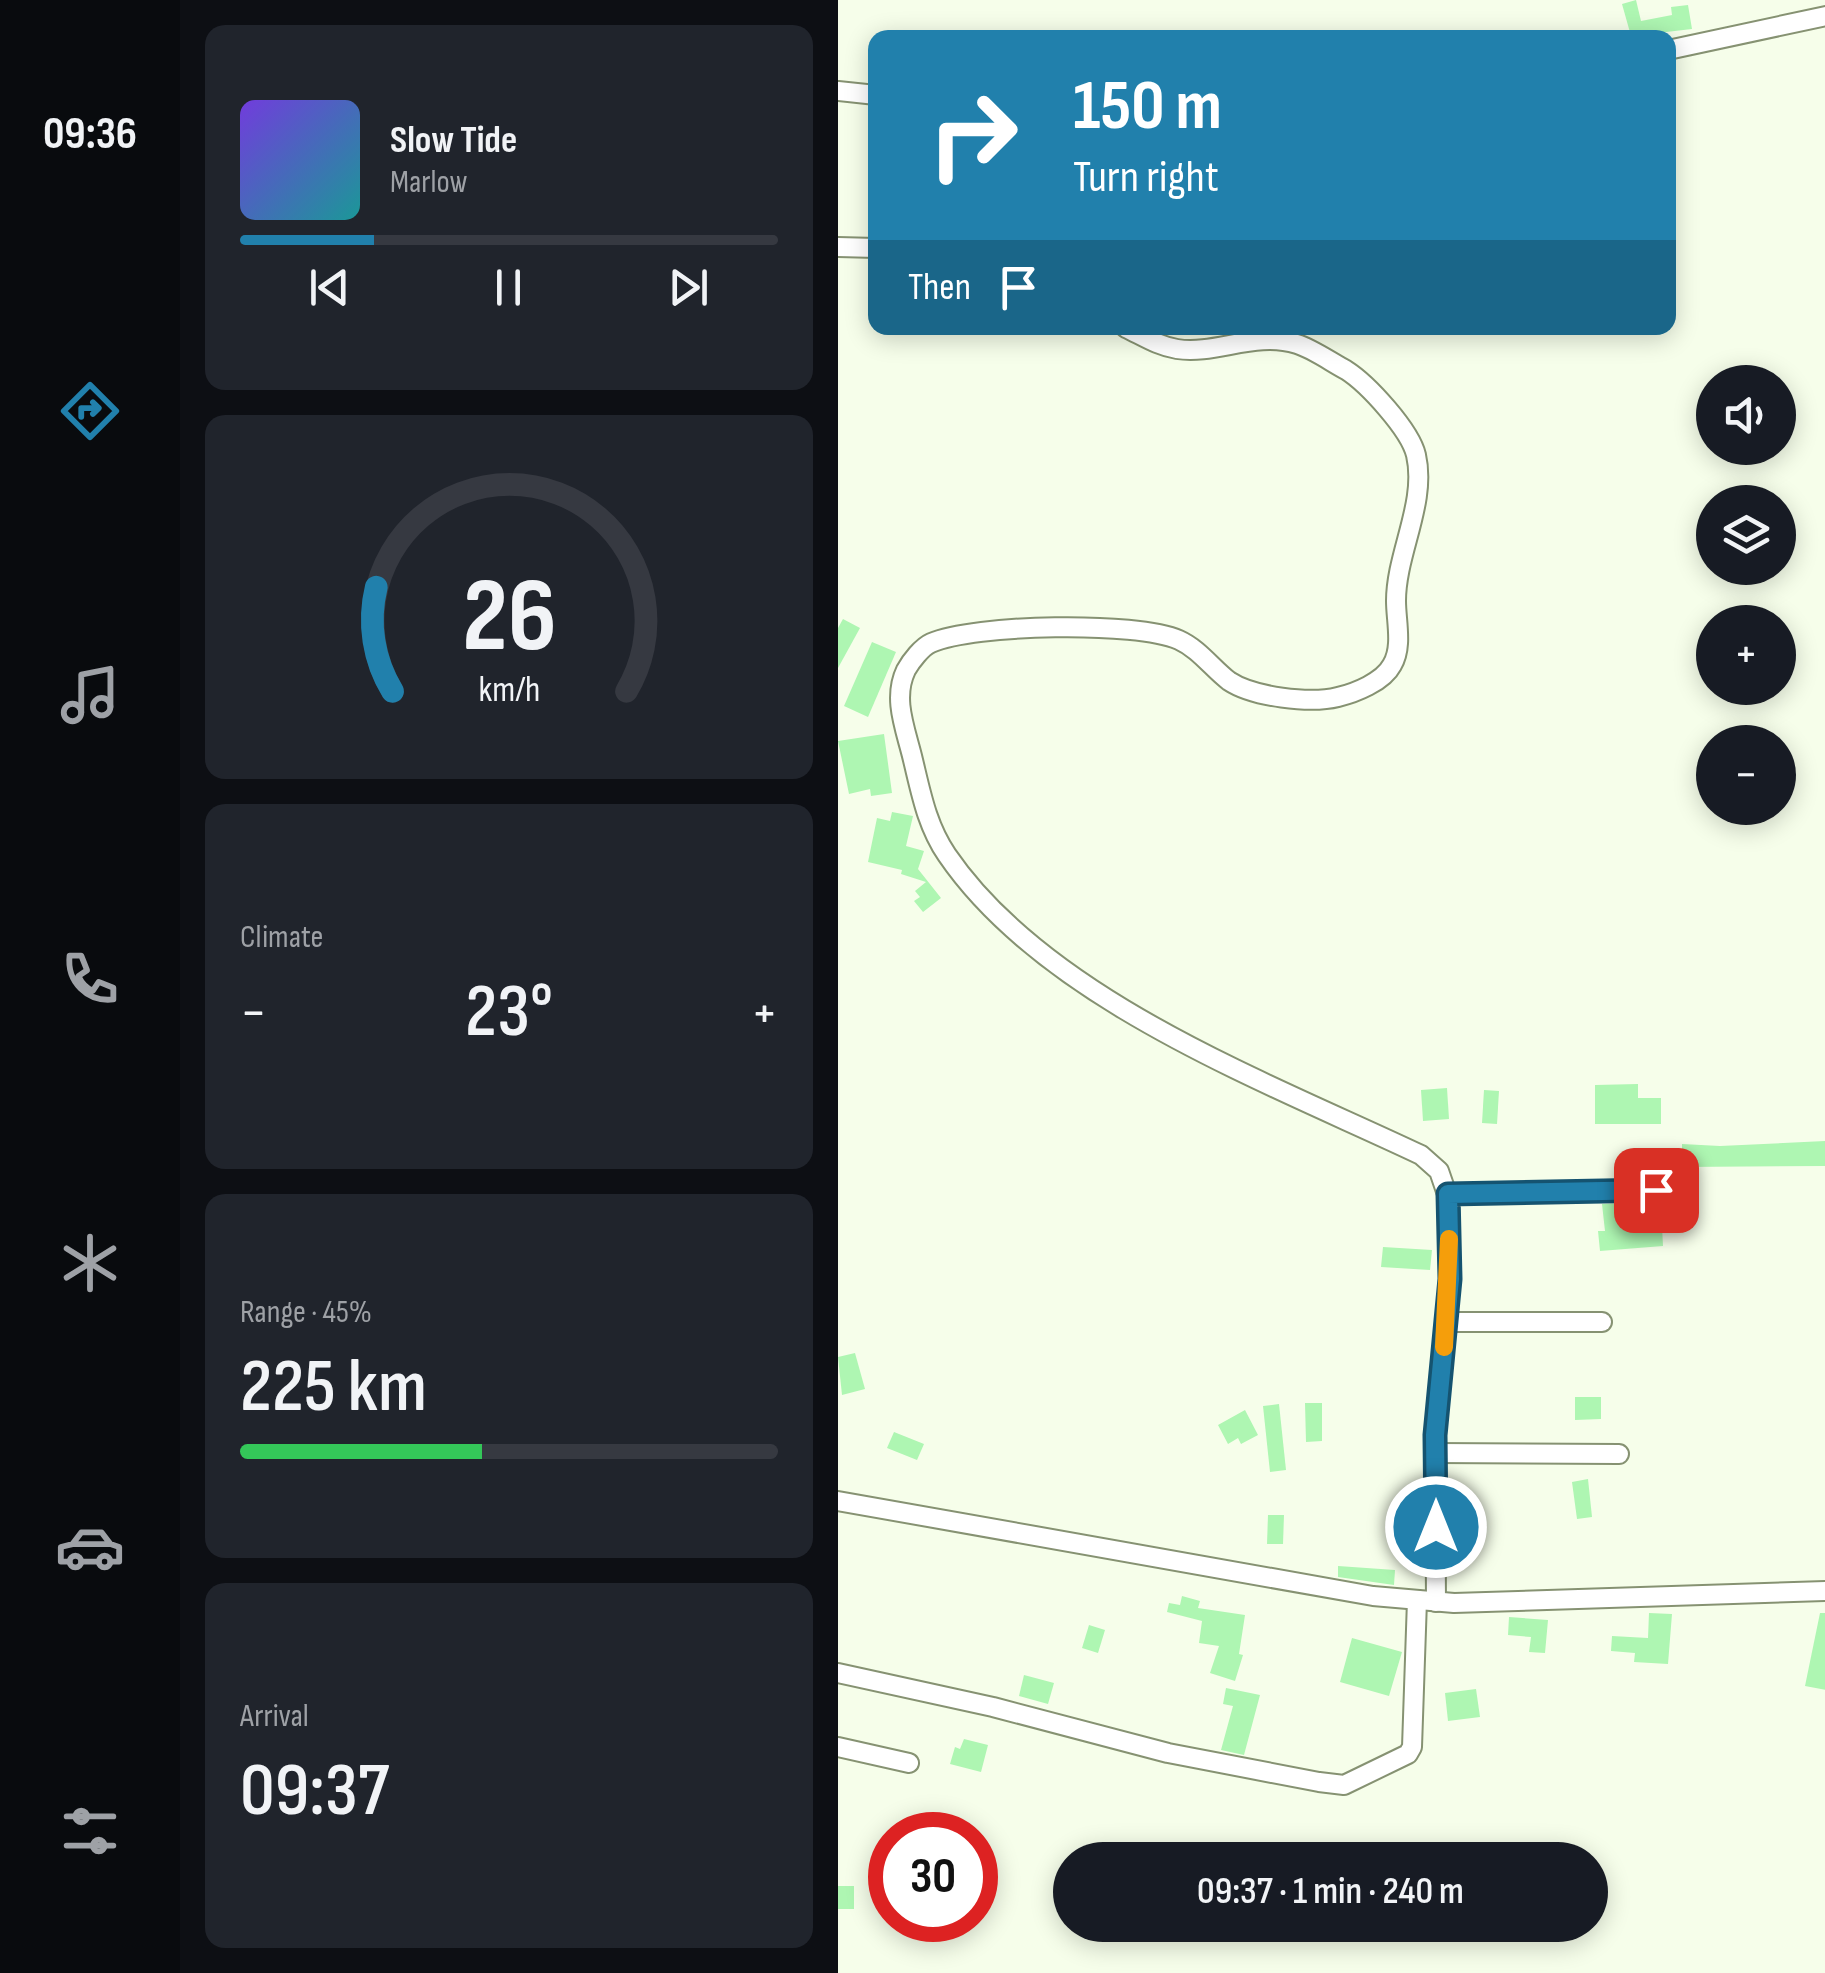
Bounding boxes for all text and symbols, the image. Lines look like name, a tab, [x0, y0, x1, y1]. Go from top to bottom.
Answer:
text: 150 m	[1073, 65, 1222, 149]
icon: right	[908, 70, 1038, 200]
text: 09:36	[43, 107, 137, 162]
text: Slow Tide	[390, 118, 517, 163]
text: Turn right	[1073, 150, 1219, 205]
text: Marlow	[390, 163, 468, 202]
icon: previous	[302, 260, 357, 315]
icon: pause	[481, 260, 536, 315]
icon: next	[661, 260, 716, 315]
icon: arrive	[991, 260, 1046, 315]
text: Then	[908, 265, 971, 310]
map controls	[1696, 365, 1796, 825]
button: sound	[1696, 365, 1796, 465]
icon: directions	[55, 376, 125, 446]
button: layers	[1696, 485, 1796, 585]
text: 26	[462, 555, 556, 680]
button: +	[1696, 605, 1796, 705]
icon: music	[55, 660, 125, 730]
text: km/h	[478, 669, 540, 712]
button: −	[1696, 725, 1796, 825]
text: Climate	[240, 918, 323, 957]
icon: phone	[55, 944, 125, 1014]
text: 23°	[465, 967, 553, 1058]
text: −	[240, 980, 267, 1047]
text: +	[751, 980, 778, 1047]
pin	[1614, 1148, 1699, 1233]
icon: arrive	[1629, 1163, 1684, 1218]
icon: climate	[55, 1228, 125, 1298]
text: Range · 45%	[240, 1293, 372, 1332]
text: 225 km	[240, 1342, 427, 1433]
position arrow	[1384, 1475, 1488, 1579]
icon: car	[55, 1512, 125, 1582]
text: Arrival	[240, 1697, 309, 1736]
text: 09:37	[240, 1746, 389, 1837]
icon: filters	[55, 1796, 125, 1866]
speed limit sign: 30	[868, 1812, 998, 1942]
text: 09:37 · 1 min · 240 m	[1197, 1869, 1464, 1914]

